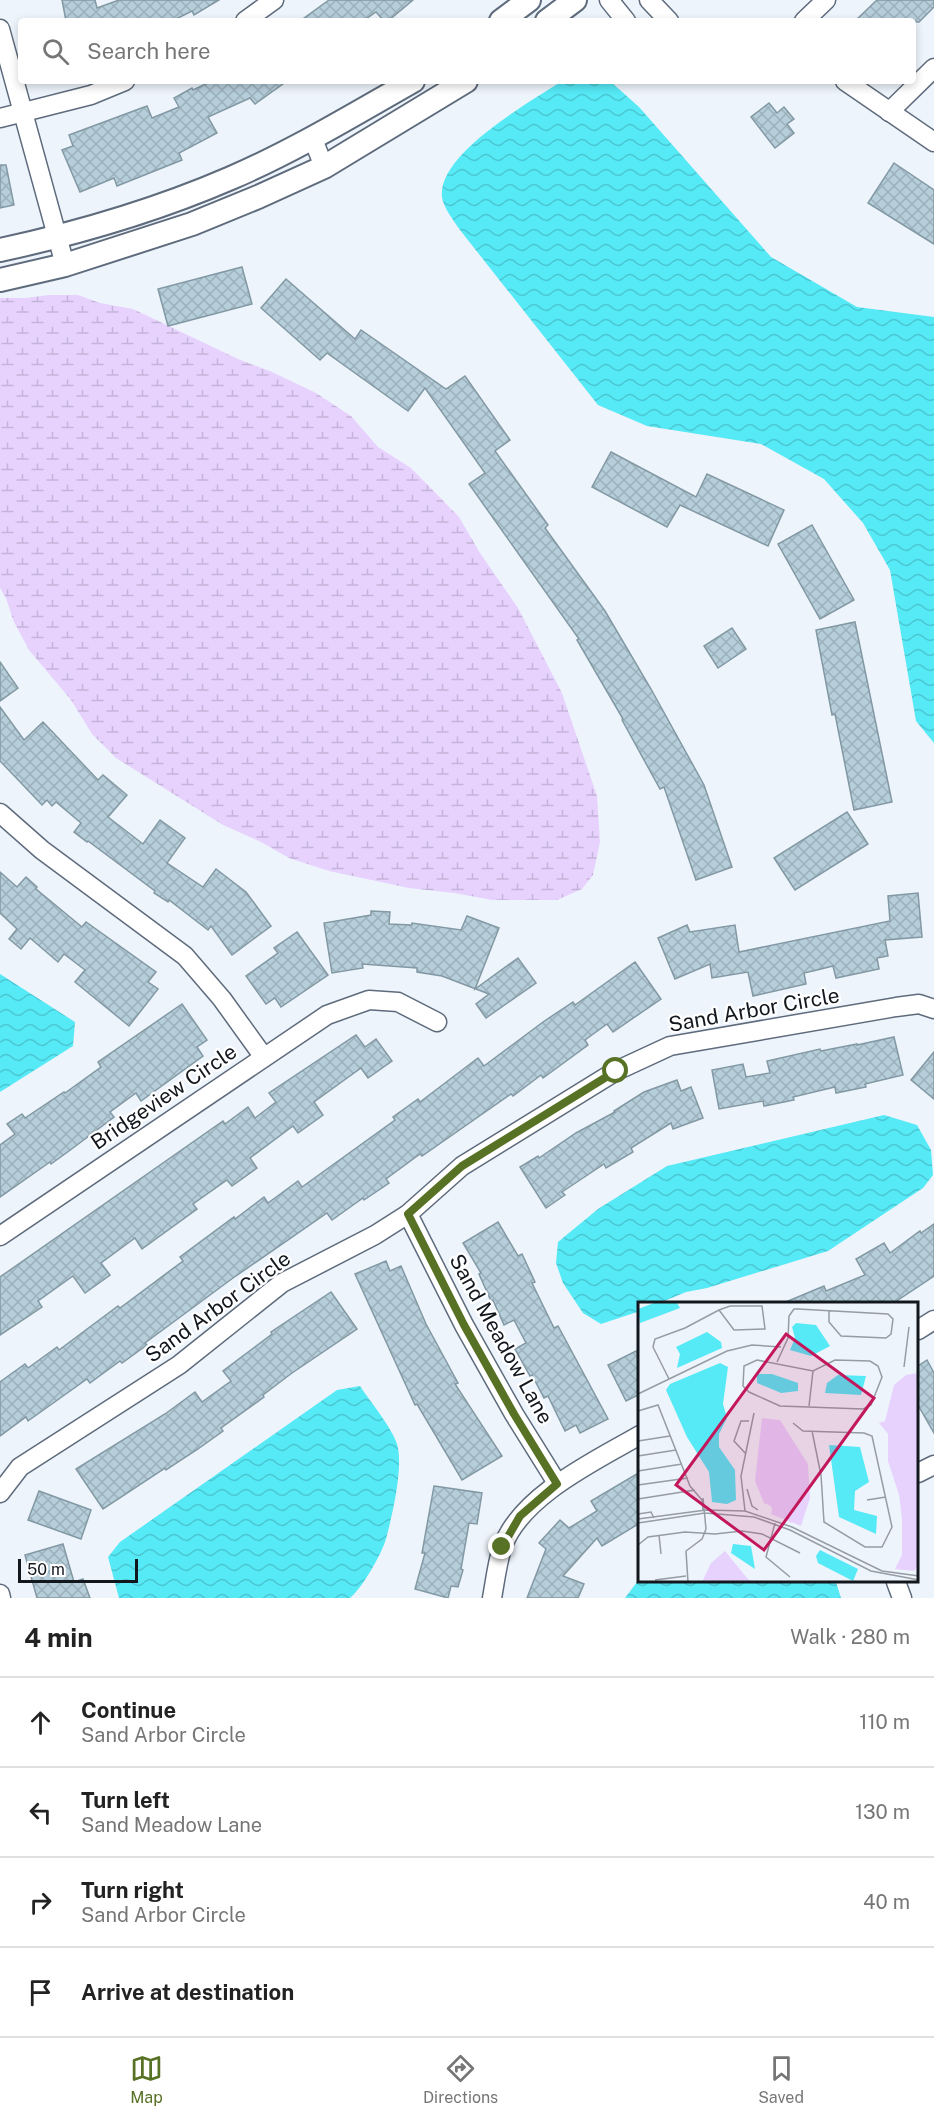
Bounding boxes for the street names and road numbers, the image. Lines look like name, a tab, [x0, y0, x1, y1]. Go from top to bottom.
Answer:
street label: Sand Arbor Circle	[667, 982, 841, 1037]
street label: Bridgeview Circle	[86, 1039, 241, 1155]
street label: Sand Arbor Circle	[140, 1246, 295, 1368]
street label: Sand Meadow Lane	[444, 1249, 558, 1428]

